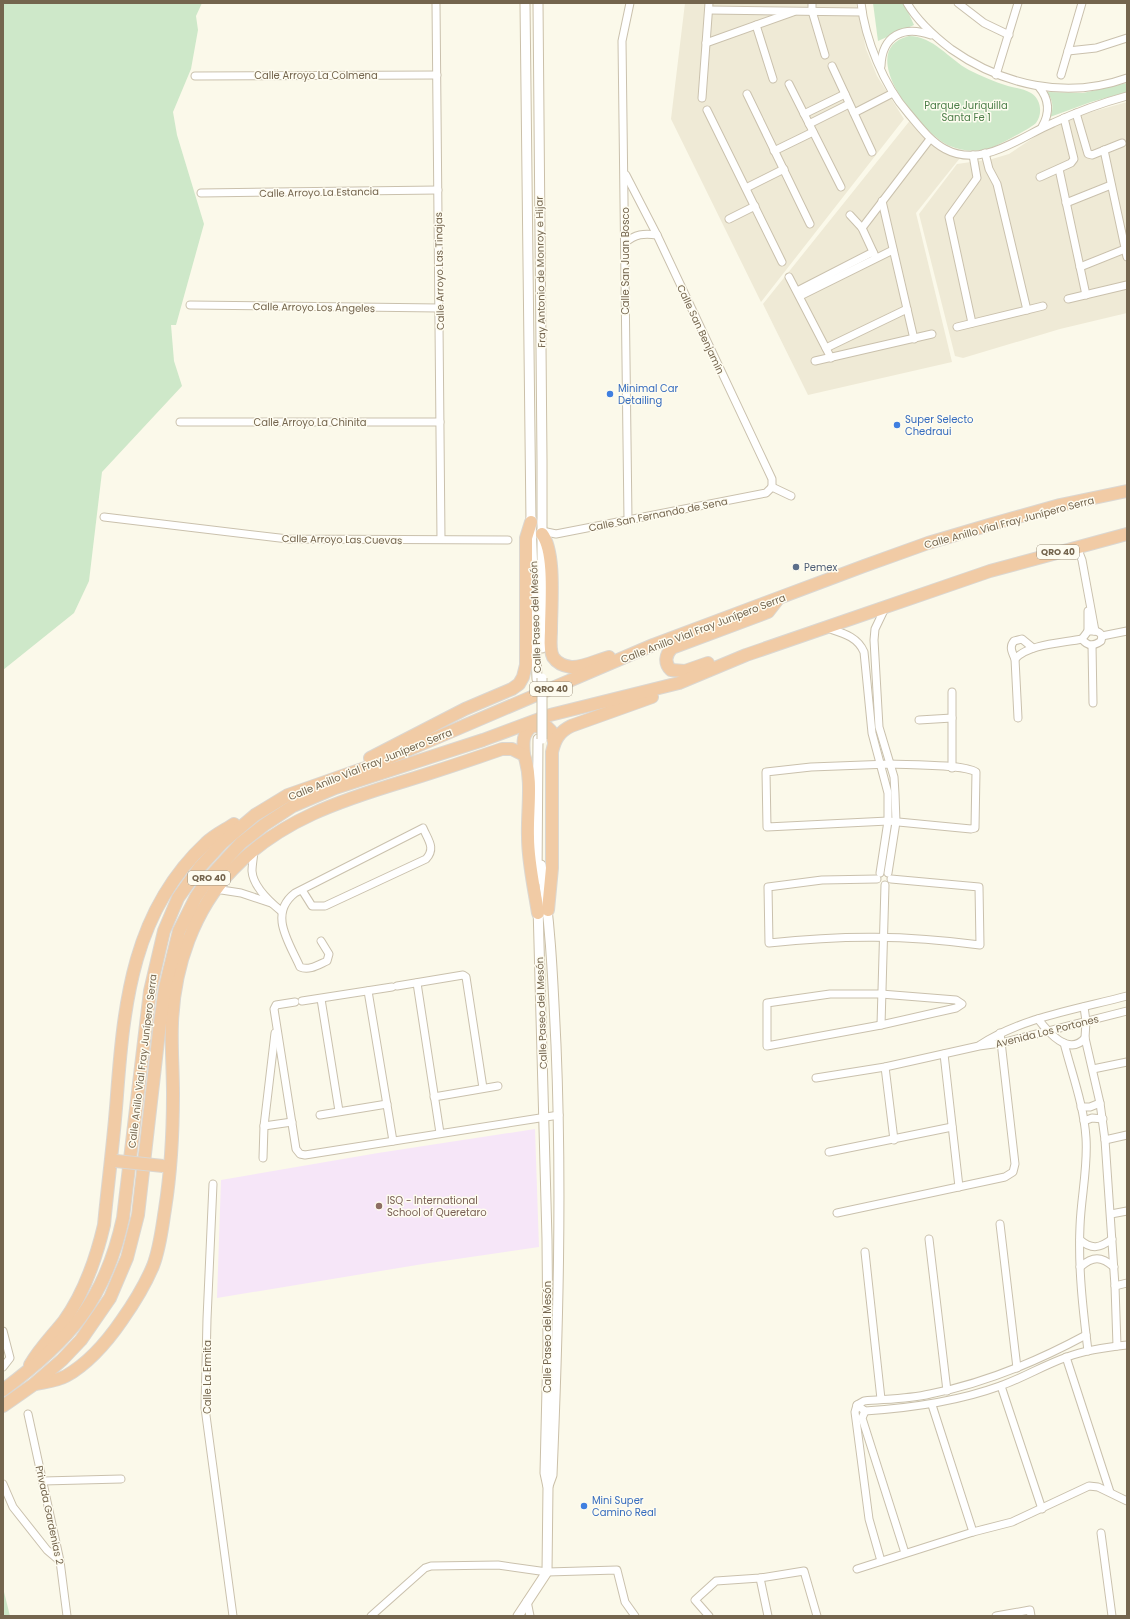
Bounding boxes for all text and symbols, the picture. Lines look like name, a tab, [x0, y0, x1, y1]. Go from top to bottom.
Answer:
street label: Calle Arroyo La Colmena	[254, 68, 378, 83]
park label: Parque Juriquilla Santa Fe 1	[924, 98, 1008, 125]
street label: Calle Arroyo La Estancia	[259, 184, 379, 201]
street label: Fray Antonio de Monroy e Hijar	[532, 196, 549, 348]
street label: Calle San Juan Bosco	[618, 207, 633, 315]
street label: Calle Arroyo Las Tinajas	[431, 212, 448, 330]
street label: Calle San Benjamín	[673, 282, 728, 376]
street label: Calle Arroyo Los Ángeles	[253, 299, 375, 316]
place label: Minimal Car Detailing	[618, 381, 679, 408]
marker: Minimal Car Detailing	[605, 389, 615, 399]
place label: Super Selecto Chedraui	[905, 412, 973, 439]
street label: Calle Arroyo La Chinita	[253, 415, 367, 430]
marker: Super Selecto Chedraui	[892, 420, 902, 430]
street label: Calle Anillo Vial Fray Junípero Serra	[922, 493, 1096, 552]
street label: Calle San Fernando de Sena	[587, 494, 729, 535]
street label: Calle Arroyo Las Cuevas	[282, 531, 402, 548]
road number: QRO 40	[1037, 545, 1079, 559]
place label: Pemex	[804, 560, 837, 575]
street label: Calle Paseo del Mesón	[526, 561, 545, 673]
marker: Pemex	[791, 562, 801, 572]
street label: Calle Anillo Vial Fray Junípero Serra	[619, 590, 788, 667]
road number: QRO 40	[530, 682, 572, 696]
street label: Calle Anillo Vial Fray Junípero Serra	[286, 725, 454, 804]
road number: QRO 40	[188, 871, 230, 885]
street label: Calle Paseo del Mesón	[532, 957, 551, 1069]
street label: Calle Anillo Vial Fray Junípero Serra	[124, 973, 161, 1149]
street label: Avenida Los Portones	[994, 1011, 1100, 1052]
place label: ISQ - International School of Queretaro	[387, 1193, 487, 1220]
marker: ISQ - International School of Queretaro	[374, 1201, 384, 1211]
street label: Calle Paseo del Mesón	[540, 1281, 555, 1393]
street label: Calle La Ermita	[200, 1340, 215, 1414]
street label: Privada Gardenias 2	[32, 1464, 67, 1566]
place label: Mini Super Camino Real	[592, 1493, 656, 1520]
marker: Mini Super Camino Real	[579, 1501, 589, 1511]

